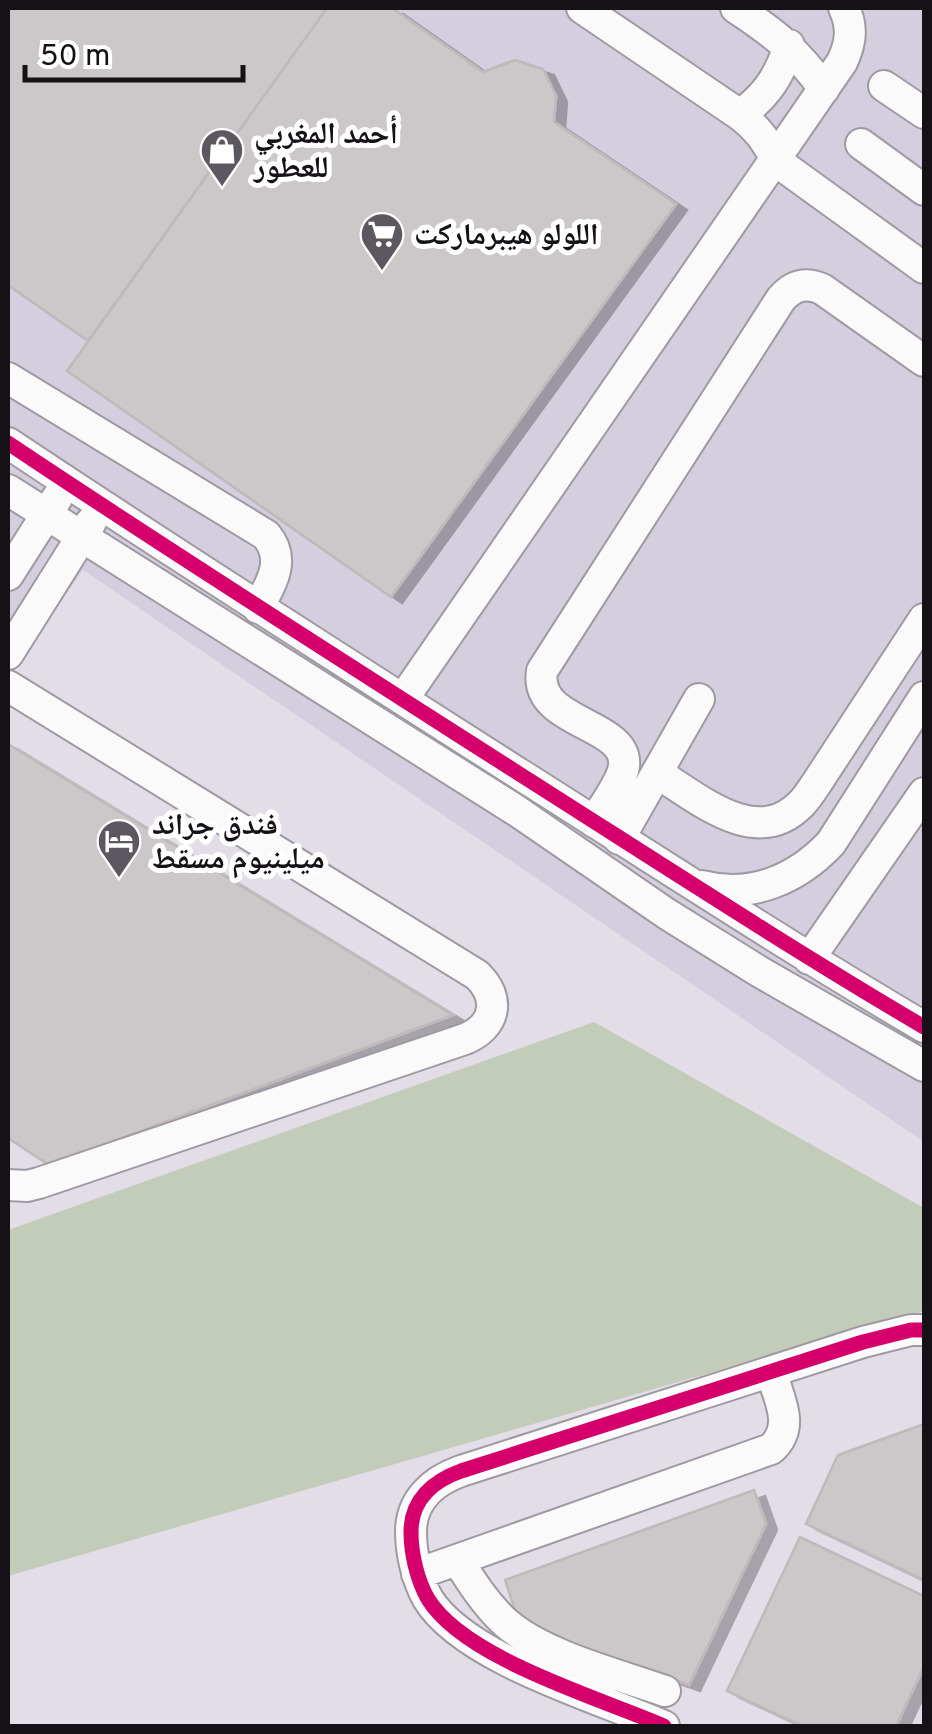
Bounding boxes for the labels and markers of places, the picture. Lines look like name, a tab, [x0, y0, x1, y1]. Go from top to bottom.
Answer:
place label: أحمد المغربي للعطور	[252, 115, 398, 188]
shop icon: أحمد المغربي للعطور	[199, 127, 245, 188]
supermarket icon: اللولو هيبرماركت	[359, 211, 405, 272]
place label: اللولو هيبرماركت	[414, 218, 599, 255]
place label: فندق جراند ميلينيوم مسقط	[152, 808, 325, 879]
hotel icon: فندق جراند ميلينيوم مسقط	[96, 818, 142, 879]

